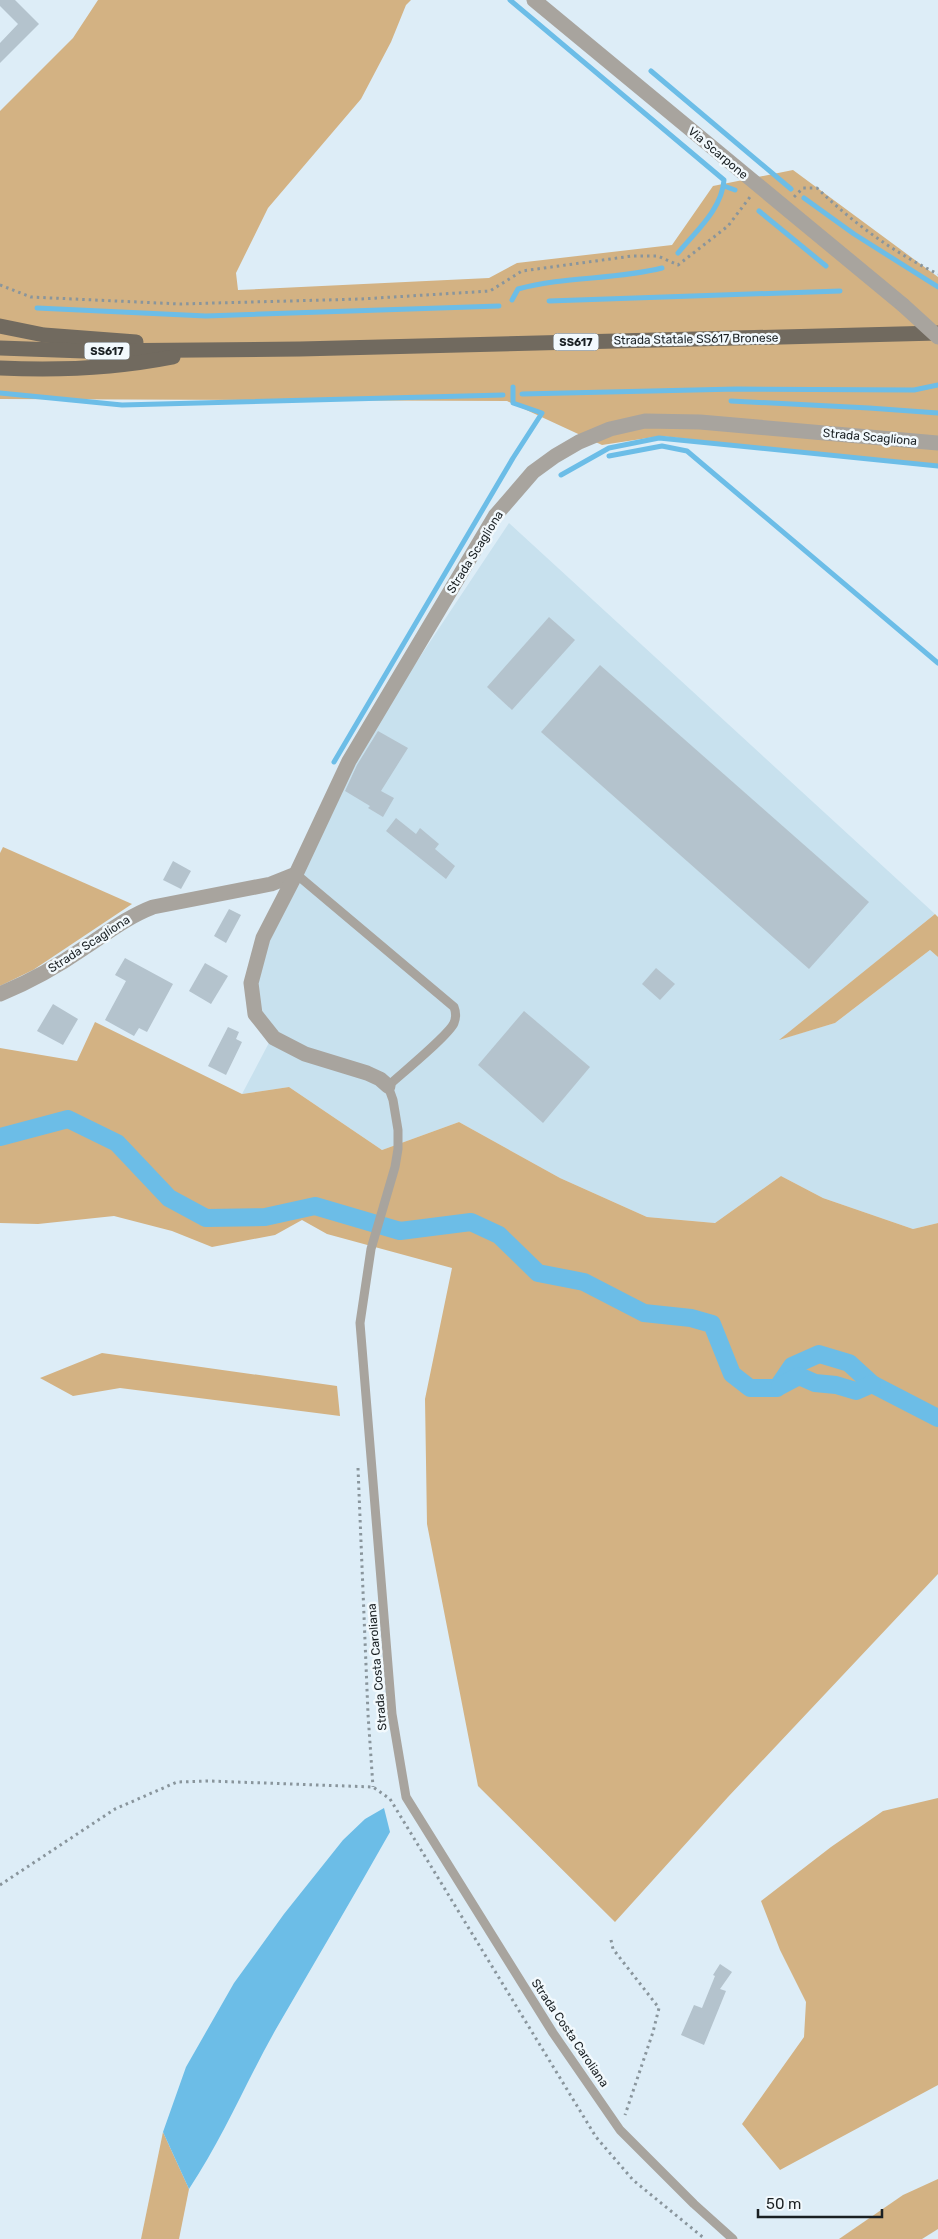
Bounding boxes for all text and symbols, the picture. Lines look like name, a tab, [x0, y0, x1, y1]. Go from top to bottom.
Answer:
street label: Via Scarpone	[685, 124, 751, 182]
street label: Strada Statale SS617 Bronese	[613, 331, 779, 347]
road number: SS617	[554, 334, 598, 351]
road number: SS617	[84, 342, 130, 360]
street label: Strada Scagliona	[822, 426, 918, 448]
street label: Strada Scagliona	[444, 508, 506, 596]
street label: Strada Scagliona	[46, 912, 132, 976]
street label: Strada Costa Caroliana	[364, 1603, 390, 1731]
street label: Strada Costa Caroliana	[529, 1976, 611, 2090]
scale bar	[758, 2186, 882, 2218]
text: 50 m	[766, 2195, 801, 2213]

